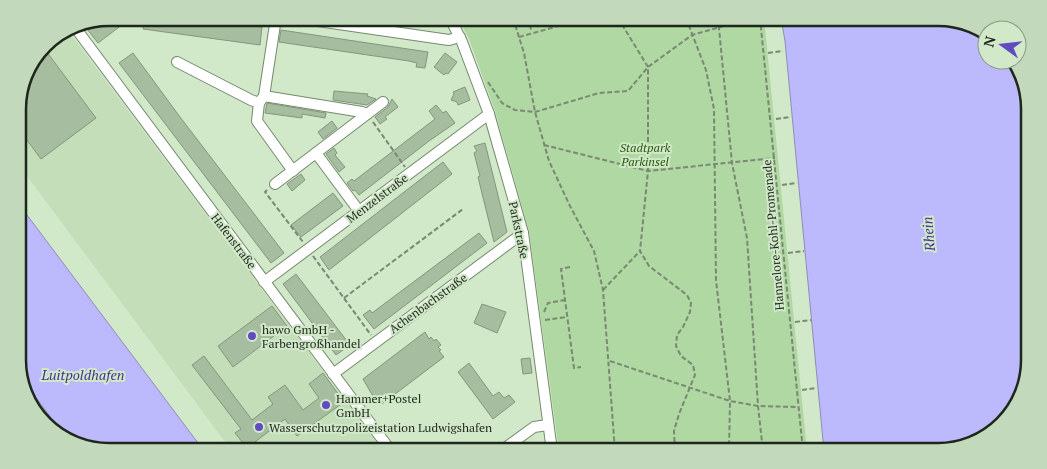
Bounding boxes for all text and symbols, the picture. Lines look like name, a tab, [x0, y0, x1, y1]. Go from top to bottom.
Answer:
north arrow	[977, 20, 1027, 70]
text: N	[978, 34, 1000, 49]
park label: Stadtpark Parkinsel	[620, 140, 671, 169]
street label: Hannelore-Kohl-Promenade	[759, 159, 787, 311]
street label: Menzelstraße	[343, 170, 411, 226]
street label: Parkstraße	[506, 200, 532, 260]
street label: Hafenstraße	[208, 210, 260, 272]
water label: Rhein	[917, 216, 939, 253]
street label: Achenbachstraße	[386, 270, 470, 336]
place label: hawo GmbH - Farbengroßhandel	[262, 322, 361, 351]
marker: hawo GmbH - Farbengroßhandel	[246, 330, 258, 342]
water label: Luitpoldhafen	[40, 365, 125, 384]
place label: Hammer+Postel GmbH	[336, 391, 422, 420]
marker: Hammer+Postel GmbH	[320, 399, 332, 411]
place label: Wasserschutzpolizeistation Ludwigshafen	[269, 420, 492, 435]
marker: Wasserschutzpolizeistation Ludwigshafen	[253, 421, 265, 433]

